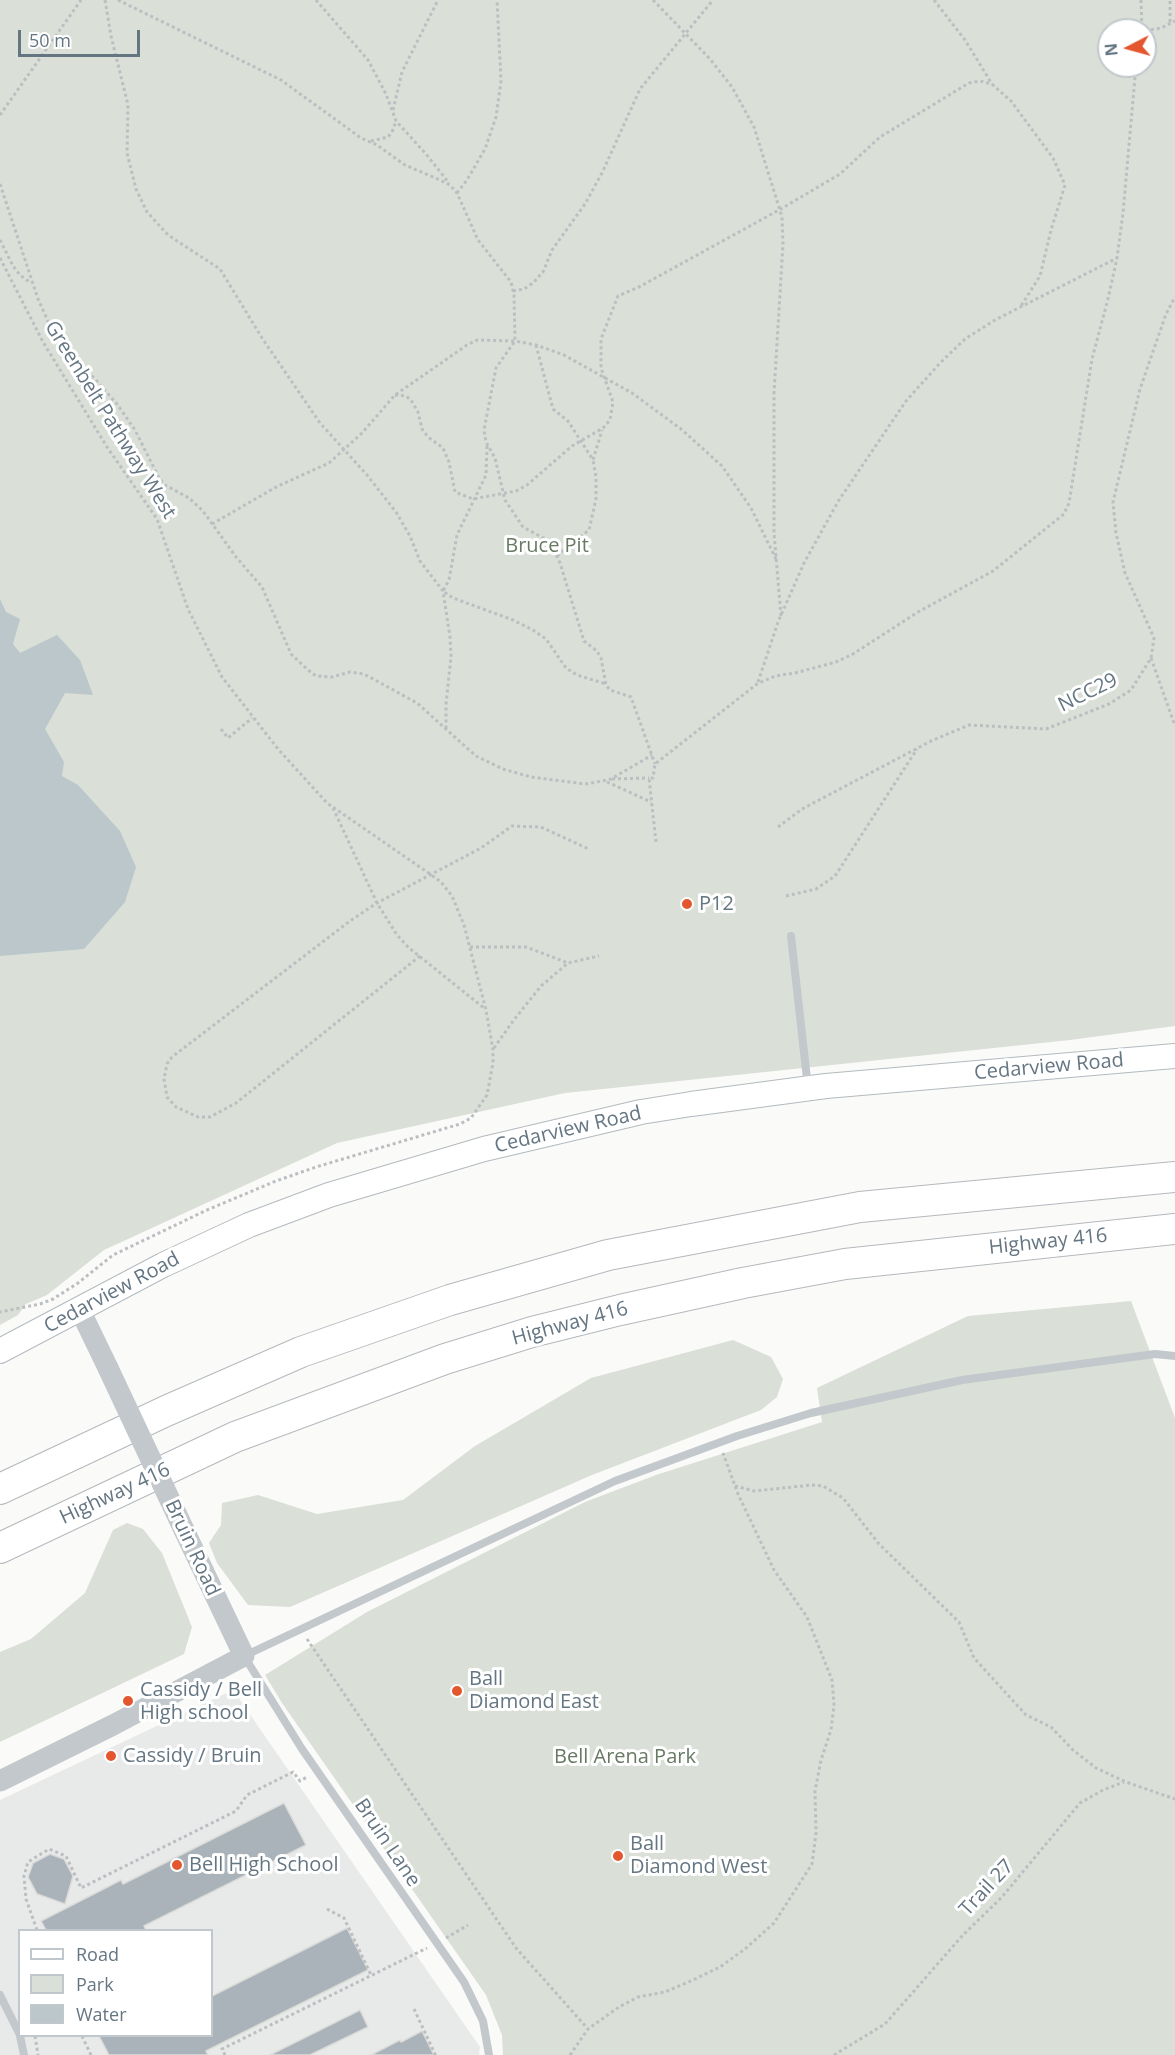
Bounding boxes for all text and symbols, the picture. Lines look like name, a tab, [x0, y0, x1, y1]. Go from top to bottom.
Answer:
scale bar	[21, 18, 142, 56]
north arrow	[1097, 18, 1157, 78]
text: 50 m	[29, 28, 71, 52]
text: N	[1099, 42, 1123, 57]
street label: Greenbelt Pathway West	[39, 317, 181, 523]
park label: Bruce Pit	[505, 534, 589, 558]
street label: NCC29	[1054, 668, 1122, 718]
place label: P12	[699, 892, 734, 916]
marker: P12	[680, 897, 694, 911]
street label: Cedarview Road	[973, 1049, 1125, 1085]
street label: Cedarview Road	[492, 1101, 644, 1159]
street label: Highway 416	[988, 1224, 1108, 1260]
street label: Cedarview Road	[40, 1247, 184, 1339]
street label: Highway 416	[509, 1297, 631, 1351]
street label: Highway 416	[56, 1458, 174, 1530]
street label: Bruin Road	[159, 1496, 225, 1600]
place label: Ball Diamond East	[469, 1667, 599, 1714]
place label: Cassidy / Bell High school	[140, 1678, 262, 1725]
marker: Ball Diamond East	[450, 1684, 464, 1698]
marker: Cassidy / Bell High school	[121, 1694, 135, 1708]
place label: Cassidy / Bruin	[123, 1744, 261, 1768]
park label: Bell Arena Park	[554, 1745, 696, 1769]
marker: Cassidy / Bruin	[104, 1749, 118, 1763]
street label: Bruin Lane	[349, 1794, 425, 1892]
place label: Ball Diamond West	[630, 1832, 767, 1879]
marker: Ball Diamond West	[611, 1849, 625, 1863]
place label: Bell High School	[189, 1853, 338, 1877]
street label: Trail 27	[955, 1855, 1019, 1921]
marker: Bell High School	[170, 1858, 184, 1872]
legend	[18, 1929, 213, 2037]
text: Road	[76, 1942, 119, 1966]
text: Park	[76, 1972, 114, 1996]
text: Water	[76, 2002, 127, 2026]

